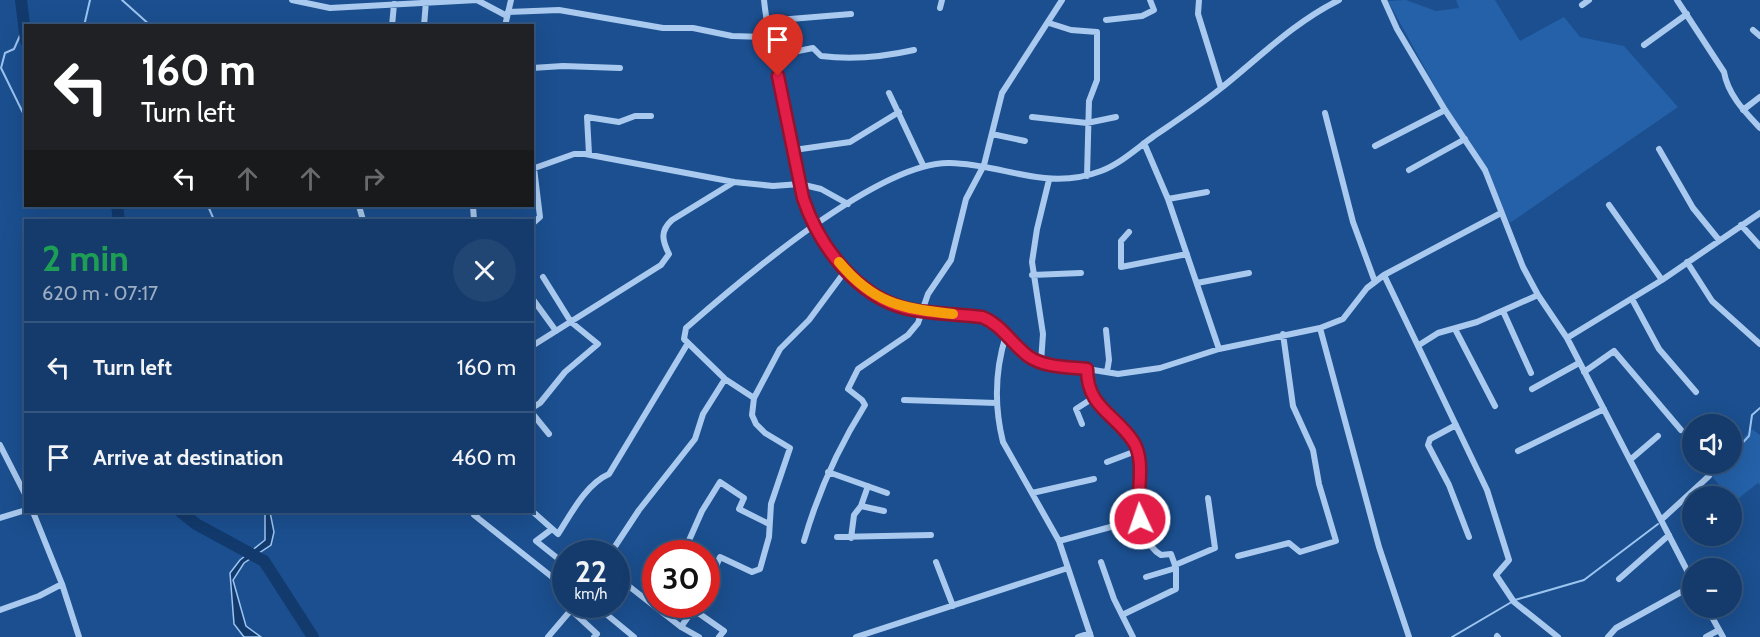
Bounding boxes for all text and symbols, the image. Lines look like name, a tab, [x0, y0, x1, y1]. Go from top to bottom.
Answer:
pin	[752, 14, 803, 76]
icon: arrive	[761, 23, 794, 56]
text: 160 m	[141, 44, 256, 96]
icon: left	[42, 48, 120, 126]
text: Turn left	[141, 96, 235, 129]
icon: left	[168, 162, 201, 195]
icon: ahead	[231, 162, 264, 195]
icon: ahead	[294, 162, 327, 195]
icon: right	[357, 162, 390, 195]
text: 2 min	[42, 236, 129, 280]
button: close	[453, 239, 516, 302]
text: 620 m · 07:17	[42, 281, 158, 305]
icon: left	[42, 351, 75, 384]
text: Turn left	[93, 354, 172, 381]
text: 160 m	[457, 354, 516, 381]
map controls	[1682, 414, 1742, 618]
button: sound	[1682, 414, 1742, 474]
icon: arrive	[42, 441, 75, 474]
text: Arrive at destination	[93, 444, 283, 471]
text: 460 m	[451, 444, 516, 471]
button: +	[1682, 486, 1742, 546]
position arrow	[1108, 487, 1172, 551]
speed limit sign: 30	[642, 540, 720, 618]
text: 22	[575, 553, 607, 590]
button: −	[1682, 558, 1742, 618]
text: km/h	[575, 585, 607, 603]

